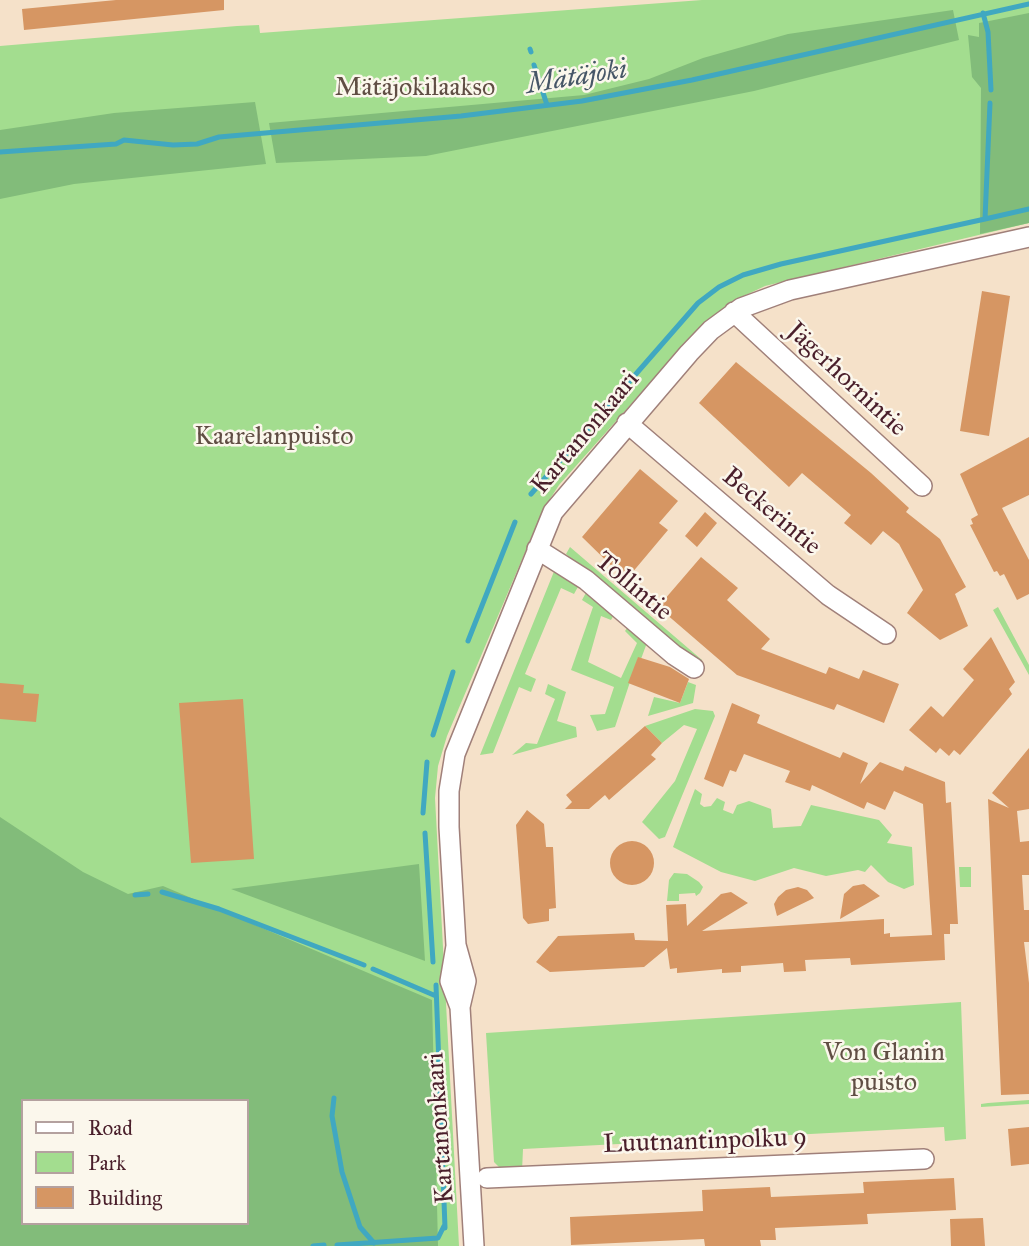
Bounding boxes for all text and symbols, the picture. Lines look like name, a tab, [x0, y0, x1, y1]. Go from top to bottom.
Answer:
water label: Mätäjoki	[524, 53, 630, 103]
park label: Mätäjokilaakso	[335, 73, 495, 105]
street label: Jägerhornintie	[779, 316, 913, 444]
street label: Kartanonkaari	[525, 365, 647, 501]
park label: Kaarelanpuisto	[195, 422, 353, 454]
street label: Beckerintie	[715, 462, 827, 562]
street label: Tollintie	[588, 546, 678, 628]
park label: Von Glanin puisto	[823, 1038, 945, 1100]
street label: Kartanonkaari	[420, 1051, 462, 1205]
legend	[21, 1099, 248, 1225]
text: Road	[88, 1115, 133, 1141]
street label: Luutnantinpolku 9	[602, 1123, 808, 1161]
text: Park	[88, 1150, 126, 1176]
text: Building	[88, 1185, 162, 1211]

